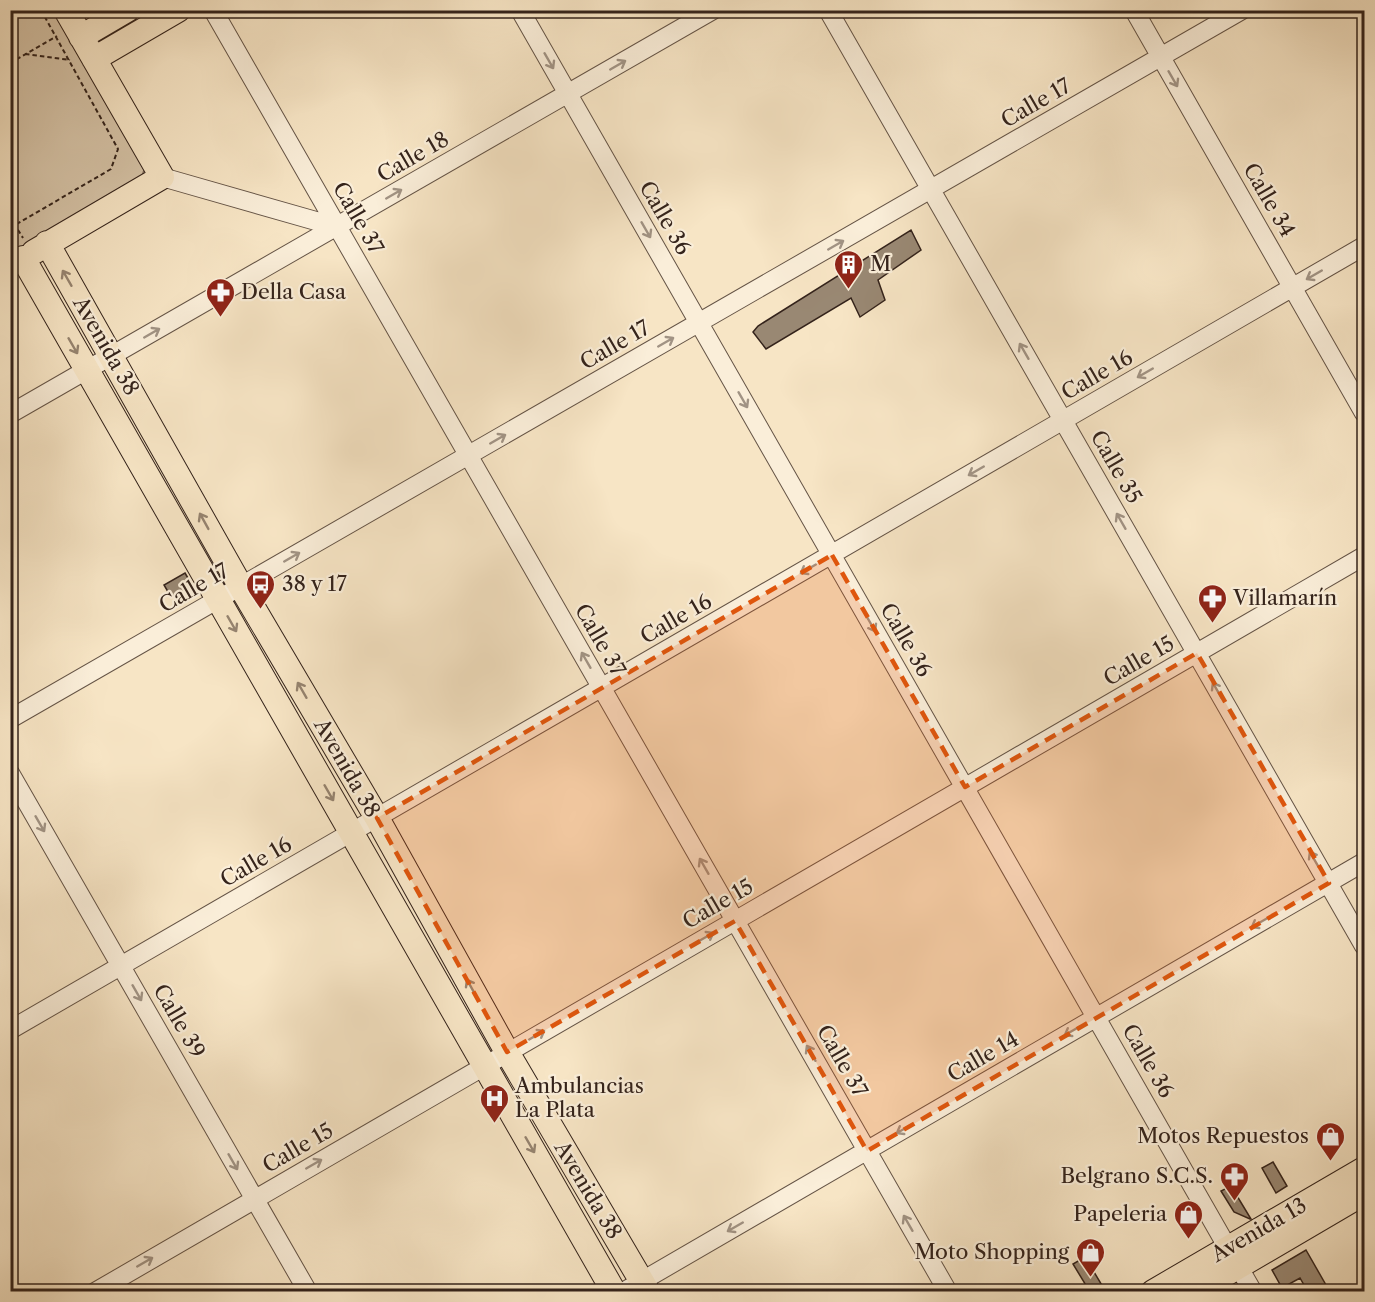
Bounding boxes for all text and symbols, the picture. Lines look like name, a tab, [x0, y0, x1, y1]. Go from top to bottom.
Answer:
one-way arrow	[543, 52, 555, 69]
one-way arrow	[609, 59, 626, 71]
one-way arrow	[1168, 71, 1180, 88]
street label: Calle 17	[996, 72, 1076, 132]
street label: Calle 18	[373, 126, 453, 187]
street label: Calle 34	[1238, 159, 1300, 241]
street label: Calle 36	[634, 176, 697, 259]
street label: Calle 37	[328, 177, 389, 259]
one-way arrow	[385, 187, 402, 199]
one-way arrow	[641, 221, 652, 239]
one-way arrow	[827, 238, 844, 250]
building icon: M	[833, 248, 865, 290]
place label: M	[870, 251, 891, 276]
one-way arrow	[61, 270, 73, 287]
one-way arrow	[1306, 270, 1323, 282]
pharmacy icon: Della Casa	[204, 276, 236, 318]
place label: Della Casa	[241, 279, 347, 304]
street label: Avenida 38	[68, 291, 145, 399]
street label: Calle 17	[575, 314, 655, 374]
one-way arrow	[143, 327, 160, 339]
one-way arrow	[657, 336, 675, 347]
one-way arrow	[67, 337, 79, 354]
one-way arrow	[1017, 343, 1029, 360]
street label: Calle 16	[1057, 344, 1137, 405]
one-way arrow	[1137, 367, 1154, 379]
one-way arrow	[737, 391, 749, 408]
street label: Calle 35	[1086, 426, 1147, 508]
one-way arrow	[488, 433, 506, 444]
one-way arrow	[968, 465, 985, 477]
one-way arrow	[198, 512, 210, 529]
one-way arrow	[1114, 512, 1126, 529]
one-way arrow	[283, 551, 300, 563]
street label: Calle 17	[154, 557, 234, 617]
one-way arrow	[800, 563, 817, 575]
bus stop icon: 38 y 17	[245, 568, 277, 610]
place label: 38 y 17	[282, 571, 347, 596]
pharmacy icon: Villamarín	[1196, 582, 1228, 624]
place label: Villamarín	[1232, 585, 1337, 610]
street label: Calle 16	[636, 588, 716, 649]
street label: Calle 36	[875, 598, 938, 681]
street label: Calle 37	[570, 599, 631, 681]
one-way arrow	[866, 614, 877, 632]
one-way arrow	[226, 615, 238, 632]
street label: Calle 15	[1099, 630, 1178, 691]
one-way arrow	[580, 652, 591, 670]
one-way arrow	[295, 682, 307, 699]
one-way arrow	[1211, 682, 1223, 699]
street label: Avenida 38	[309, 713, 386, 821]
one-way arrow	[324, 784, 335, 802]
one-way arrow	[34, 815, 46, 832]
street label: Calle 16	[216, 831, 296, 892]
one-way arrow	[1308, 851, 1320, 868]
one-way arrow	[698, 858, 710, 875]
street label: Calle 15	[678, 873, 757, 934]
one-way arrow	[1251, 918, 1268, 930]
one-way arrow	[697, 931, 714, 943]
street label: Calle 39	[148, 979, 211, 1062]
one-way arrow	[465, 979, 477, 996]
one-way arrow	[131, 984, 143, 1001]
street label: Calle 36	[1117, 1019, 1180, 1102]
street label: Calle 37	[812, 1020, 873, 1102]
street label: Calle 14	[943, 1026, 1023, 1087]
one-way arrow	[1064, 1026, 1081, 1038]
one-way arrow	[528, 1029, 545, 1041]
one-way arrow	[805, 1045, 816, 1063]
place label: Ambulancias La Plata	[514, 1073, 644, 1122]
hospital icon: Ambulancias La Plata	[478, 1082, 510, 1124]
street label: Calle 15	[258, 1117, 337, 1178]
shop icon: Motos Repuestos	[1314, 1120, 1346, 1162]
one-way arrow	[896, 1123, 913, 1135]
place label: Motos Repuestos	[1137, 1123, 1309, 1148]
street label: Avenida 38	[549, 1135, 627, 1243]
one-way arrow	[525, 1136, 537, 1153]
one-way arrow	[228, 1153, 240, 1170]
one-way arrow	[305, 1158, 322, 1170]
pharmacy icon: Belgrano S.C.S.	[1218, 1160, 1250, 1202]
place label: Belgrano S.C.S.	[1060, 1163, 1213, 1188]
street label: Avenida 13	[1206, 1192, 1311, 1267]
shop icon: Papeleria	[1172, 1198, 1204, 1240]
place label: Papeleria	[1073, 1201, 1168, 1226]
one-way arrow	[902, 1214, 913, 1232]
one-way arrow	[727, 1221, 744, 1233]
shop icon: Moto Shopping	[1074, 1236, 1106, 1278]
place label: Moto Shopping	[914, 1239, 1070, 1264]
one-way arrow	[136, 1256, 153, 1268]

